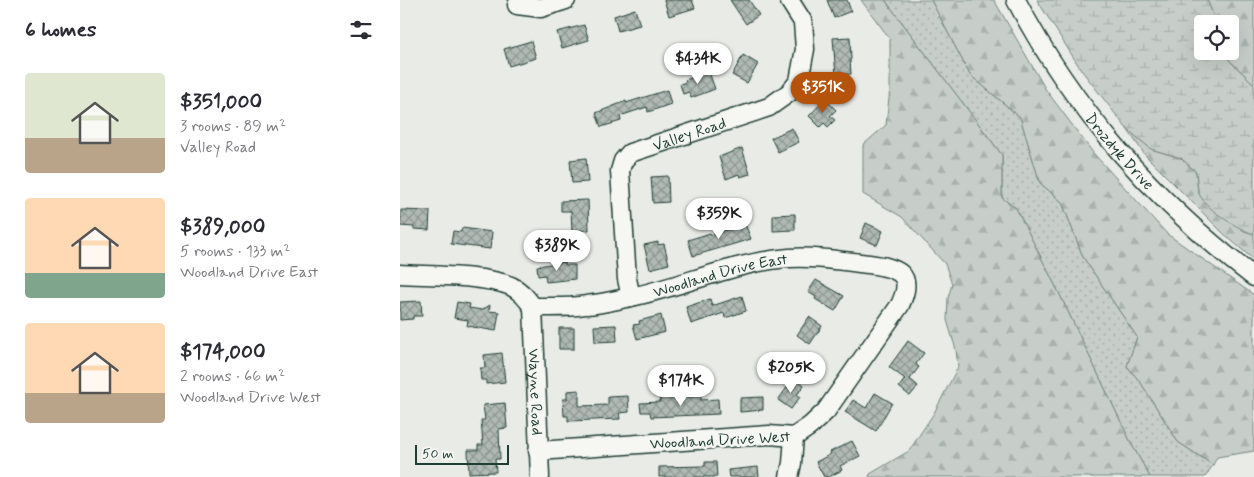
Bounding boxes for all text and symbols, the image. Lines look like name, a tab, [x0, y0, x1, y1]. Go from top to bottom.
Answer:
map controls	[1194, 15, 1239, 60]
button: locate	[1194, 15, 1239, 60]
text: 6 homes	[25, 16, 96, 44]
icon: filters	[347, 16, 375, 44]
pin: $434K	[663, 42, 733, 85]
text: $434K	[675, 48, 721, 69]
pin: $351K	[788, 72, 858, 114]
text: $351K	[802, 77, 844, 98]
text: $351,000	[180, 88, 262, 116]
icon: home	[65, 93, 125, 153]
street label: Drozdyk Drive	[1080, 109, 1158, 195]
street label: Valley Road	[650, 113, 729, 157]
text: 3 rooms · 89 m²	[180, 116, 286, 137]
text: Valley Road	[180, 137, 256, 158]
pin: $359K	[684, 198, 754, 240]
text: $359K	[697, 203, 741, 224]
text: $389,000	[180, 213, 265, 241]
icon: home	[65, 218, 125, 278]
pin: $389K	[522, 230, 592, 272]
text: $389K	[534, 235, 580, 256]
text: 5 rooms · 133 m²	[180, 241, 290, 262]
street label: Woodland Drive East	[651, 249, 788, 303]
text: Woodland Drive East	[180, 262, 318, 283]
text: $174,000	[180, 338, 266, 366]
icon: home	[65, 343, 125, 403]
street label: Wayne Road	[523, 348, 547, 436]
pin: $205K	[756, 352, 826, 394]
text: $205K	[768, 357, 814, 378]
pin: $174K	[646, 364, 716, 407]
text: 2 rooms · 66 m²	[180, 366, 285, 387]
text: $174K	[658, 370, 704, 391]
text: Woodland Drive West	[180, 387, 321, 408]
street label: Woodland Drive West	[649, 426, 791, 455]
scale bar	[415, 442, 509, 465]
text: 50 m	[422, 445, 453, 463]

